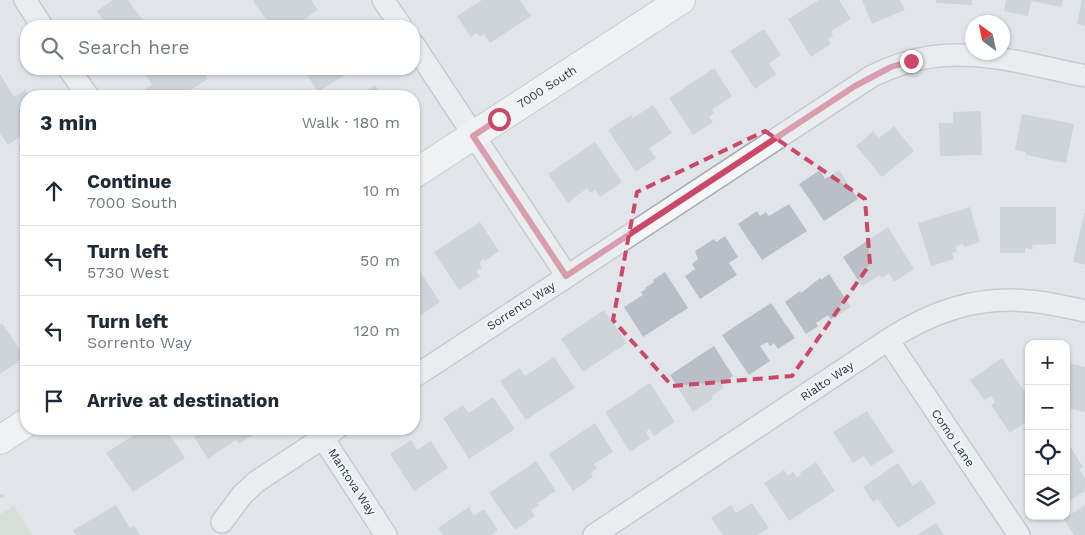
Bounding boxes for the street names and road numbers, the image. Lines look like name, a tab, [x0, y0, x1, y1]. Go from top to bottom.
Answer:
street label: 7000 South	[515, 63, 579, 111]
street label: Sorrento Way	[484, 278, 558, 333]
street label: Rialto Way	[798, 358, 857, 404]
street label: Como Lane	[929, 407, 977, 470]
street label: Mantova Way	[325, 446, 379, 519]

